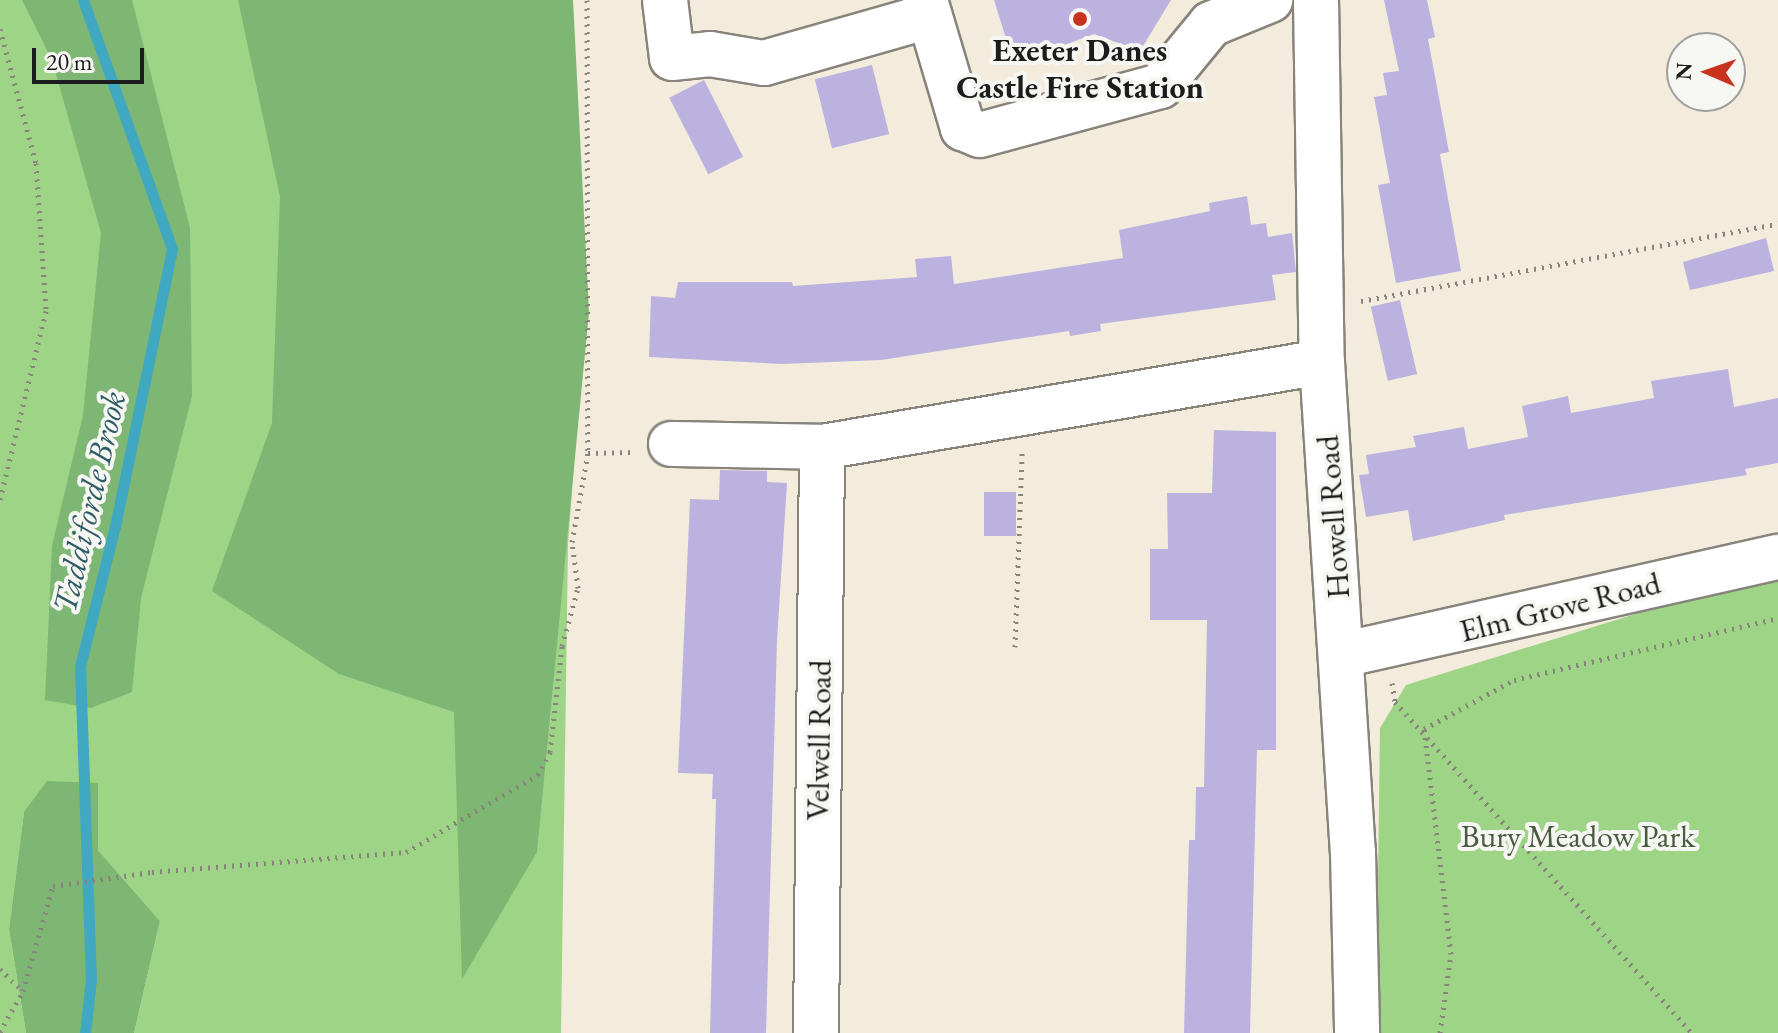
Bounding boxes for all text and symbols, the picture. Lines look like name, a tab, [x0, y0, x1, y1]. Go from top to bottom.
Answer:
marker: Exeter Danes Castle Fire Station	[1071, 10, 1089, 28]
scale bar	[36, 32, 148, 82]
place label: Exeter Danes Castle Fire Station	[956, 32, 1204, 107]
north arrow	[1666, 32, 1746, 112]
text: 20 m	[46, 46, 93, 77]
text: N	[1669, 62, 1698, 81]
water label: Taddiforde Brook	[44, 387, 134, 617]
street label: Howell Road	[1308, 434, 1358, 600]
street label: Elm Grove Road	[1456, 564, 1664, 650]
street label: Velwell Road	[798, 659, 840, 821]
park label: Bury Meadow Park	[1461, 817, 1695, 855]

